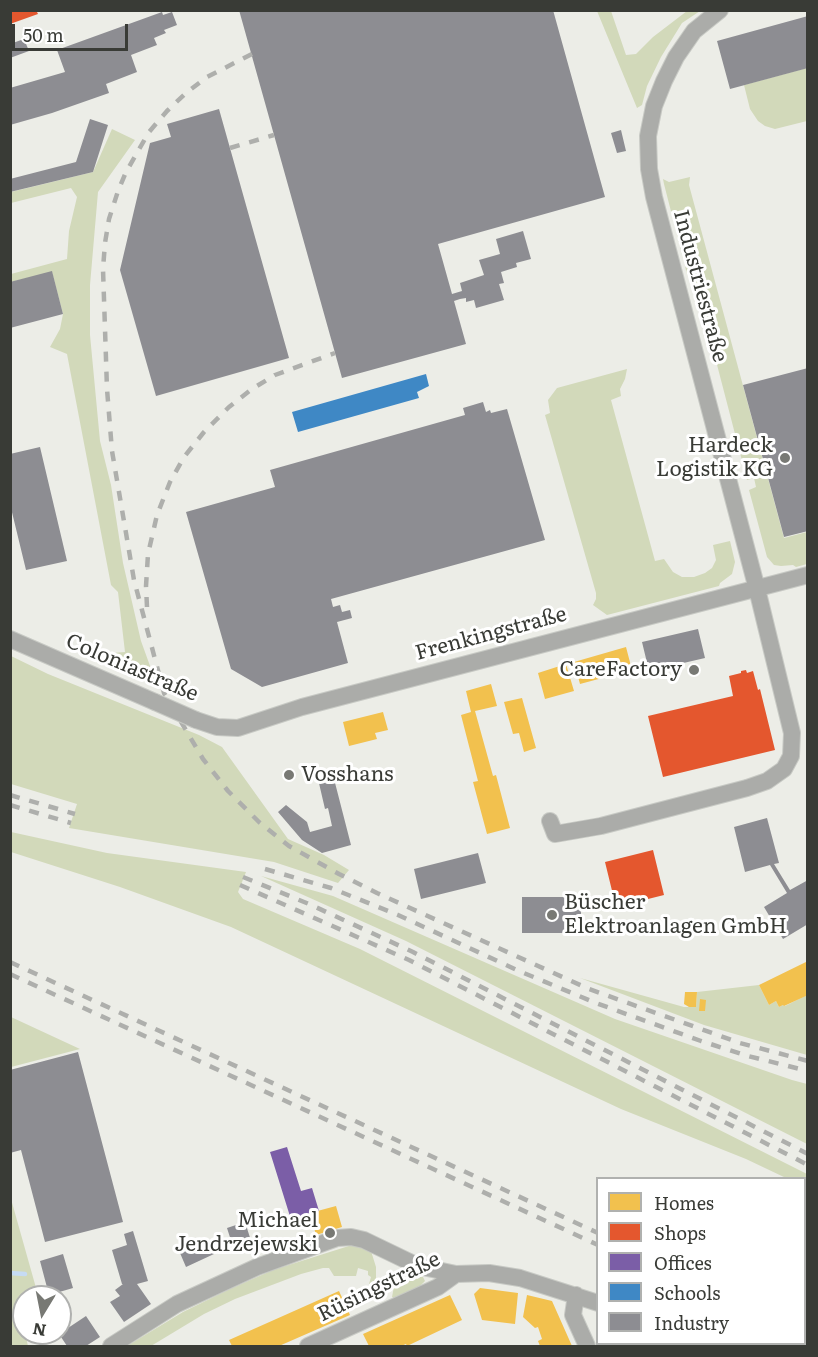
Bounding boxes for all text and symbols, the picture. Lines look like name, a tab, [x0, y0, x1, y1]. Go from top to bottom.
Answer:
scale bar	[15, 12, 130, 50]
text: 50 m	[23, 21, 64, 48]
street label: Industriestraße	[668, 207, 732, 365]
place label: Hardeck Logistik KG	[656, 433, 773, 483]
marker: Hardeck Logistik KG	[778, 451, 792, 465]
street label: Frenkingstraße	[413, 602, 569, 666]
street label: Coloniastraße	[62, 629, 202, 707]
place label: CareFactory	[560, 657, 682, 683]
marker: CareFactory	[687, 663, 701, 677]
place label: Vosshans	[301, 762, 394, 788]
marker: Vosshans	[282, 768, 296, 782]
place label: Büscher Elektroanlagen GmbH	[564, 890, 787, 940]
marker: Büscher Elektroanlagen GmbH	[545, 908, 559, 922]
legend	[596, 1177, 806, 1345]
text: Homes	[654, 1189, 714, 1216]
place label: Michael Jendrzejewski	[174, 1208, 318, 1258]
text: Shops	[654, 1219, 706, 1246]
marker: Michael Jendrzejewski	[323, 1226, 337, 1240]
street label: Rüsingstraße	[314, 1247, 444, 1327]
text: Offices	[654, 1249, 712, 1276]
text: Schools	[654, 1279, 720, 1306]
north arrow	[12, 1285, 72, 1345]
text: Industry	[654, 1309, 729, 1336]
text: N	[31, 1318, 48, 1344]

